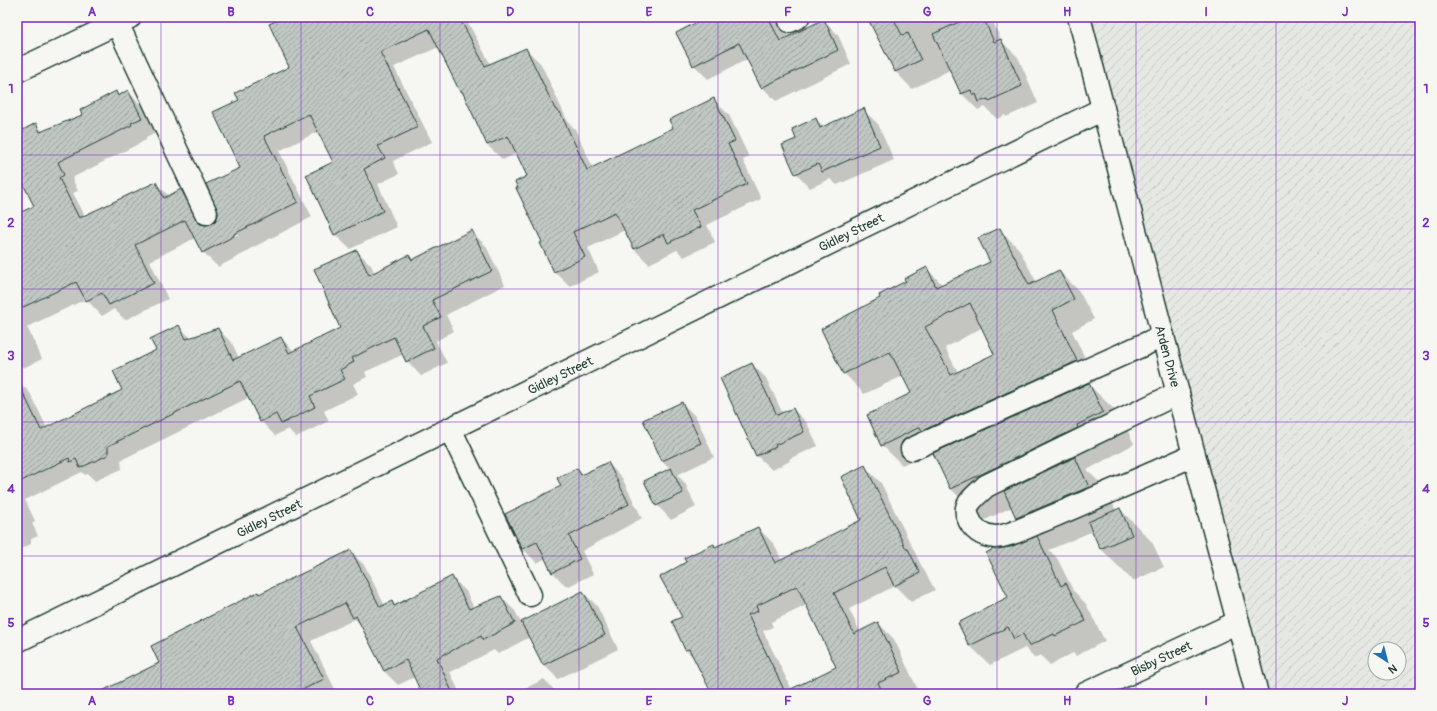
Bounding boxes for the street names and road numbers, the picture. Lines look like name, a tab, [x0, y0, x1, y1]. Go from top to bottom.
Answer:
street label: Gidley Street	[816, 210, 887, 256]
street label: Arden Drive	[1151, 324, 1183, 390]
street label: Gidley Street	[525, 353, 596, 399]
street label: Gidley Street	[234, 496, 305, 542]
street label: Bisby Street	[1128, 637, 1195, 680]

